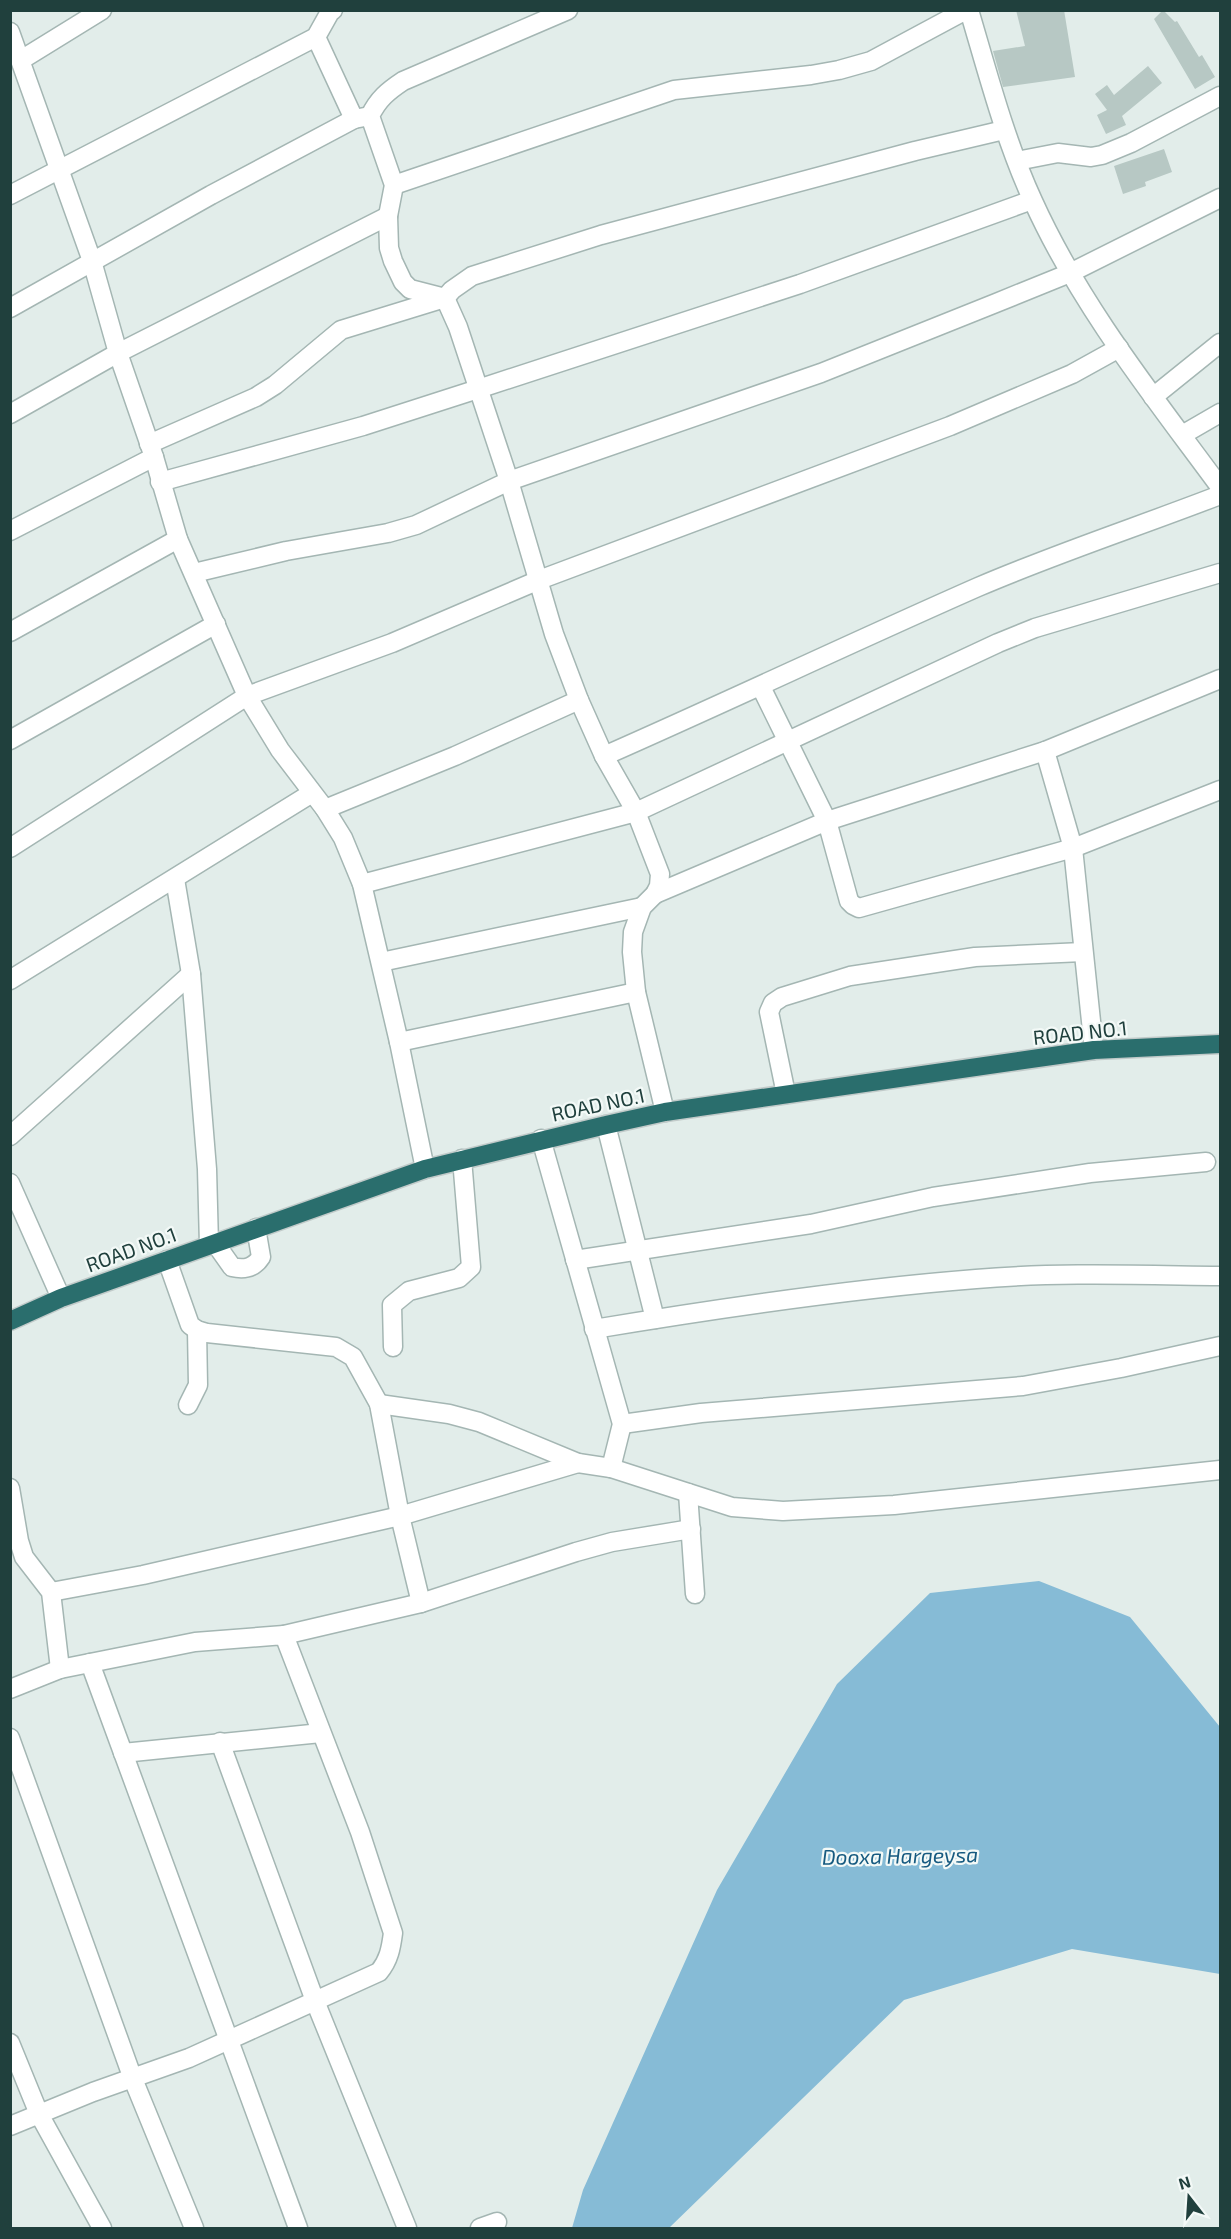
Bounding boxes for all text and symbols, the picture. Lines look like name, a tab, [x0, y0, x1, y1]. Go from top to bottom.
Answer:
street label: ROAD NO.1	[1032, 1015, 1128, 1049]
street label: ROAD NO.1	[549, 1082, 647, 1126]
street label: ROAD NO.1	[82, 1221, 180, 1277]
water label: Dooxa Hargeysa	[822, 1841, 978, 1870]
north arrow	[1159, 2167, 1219, 2227]
text: N	[1176, 2171, 1193, 2193]

